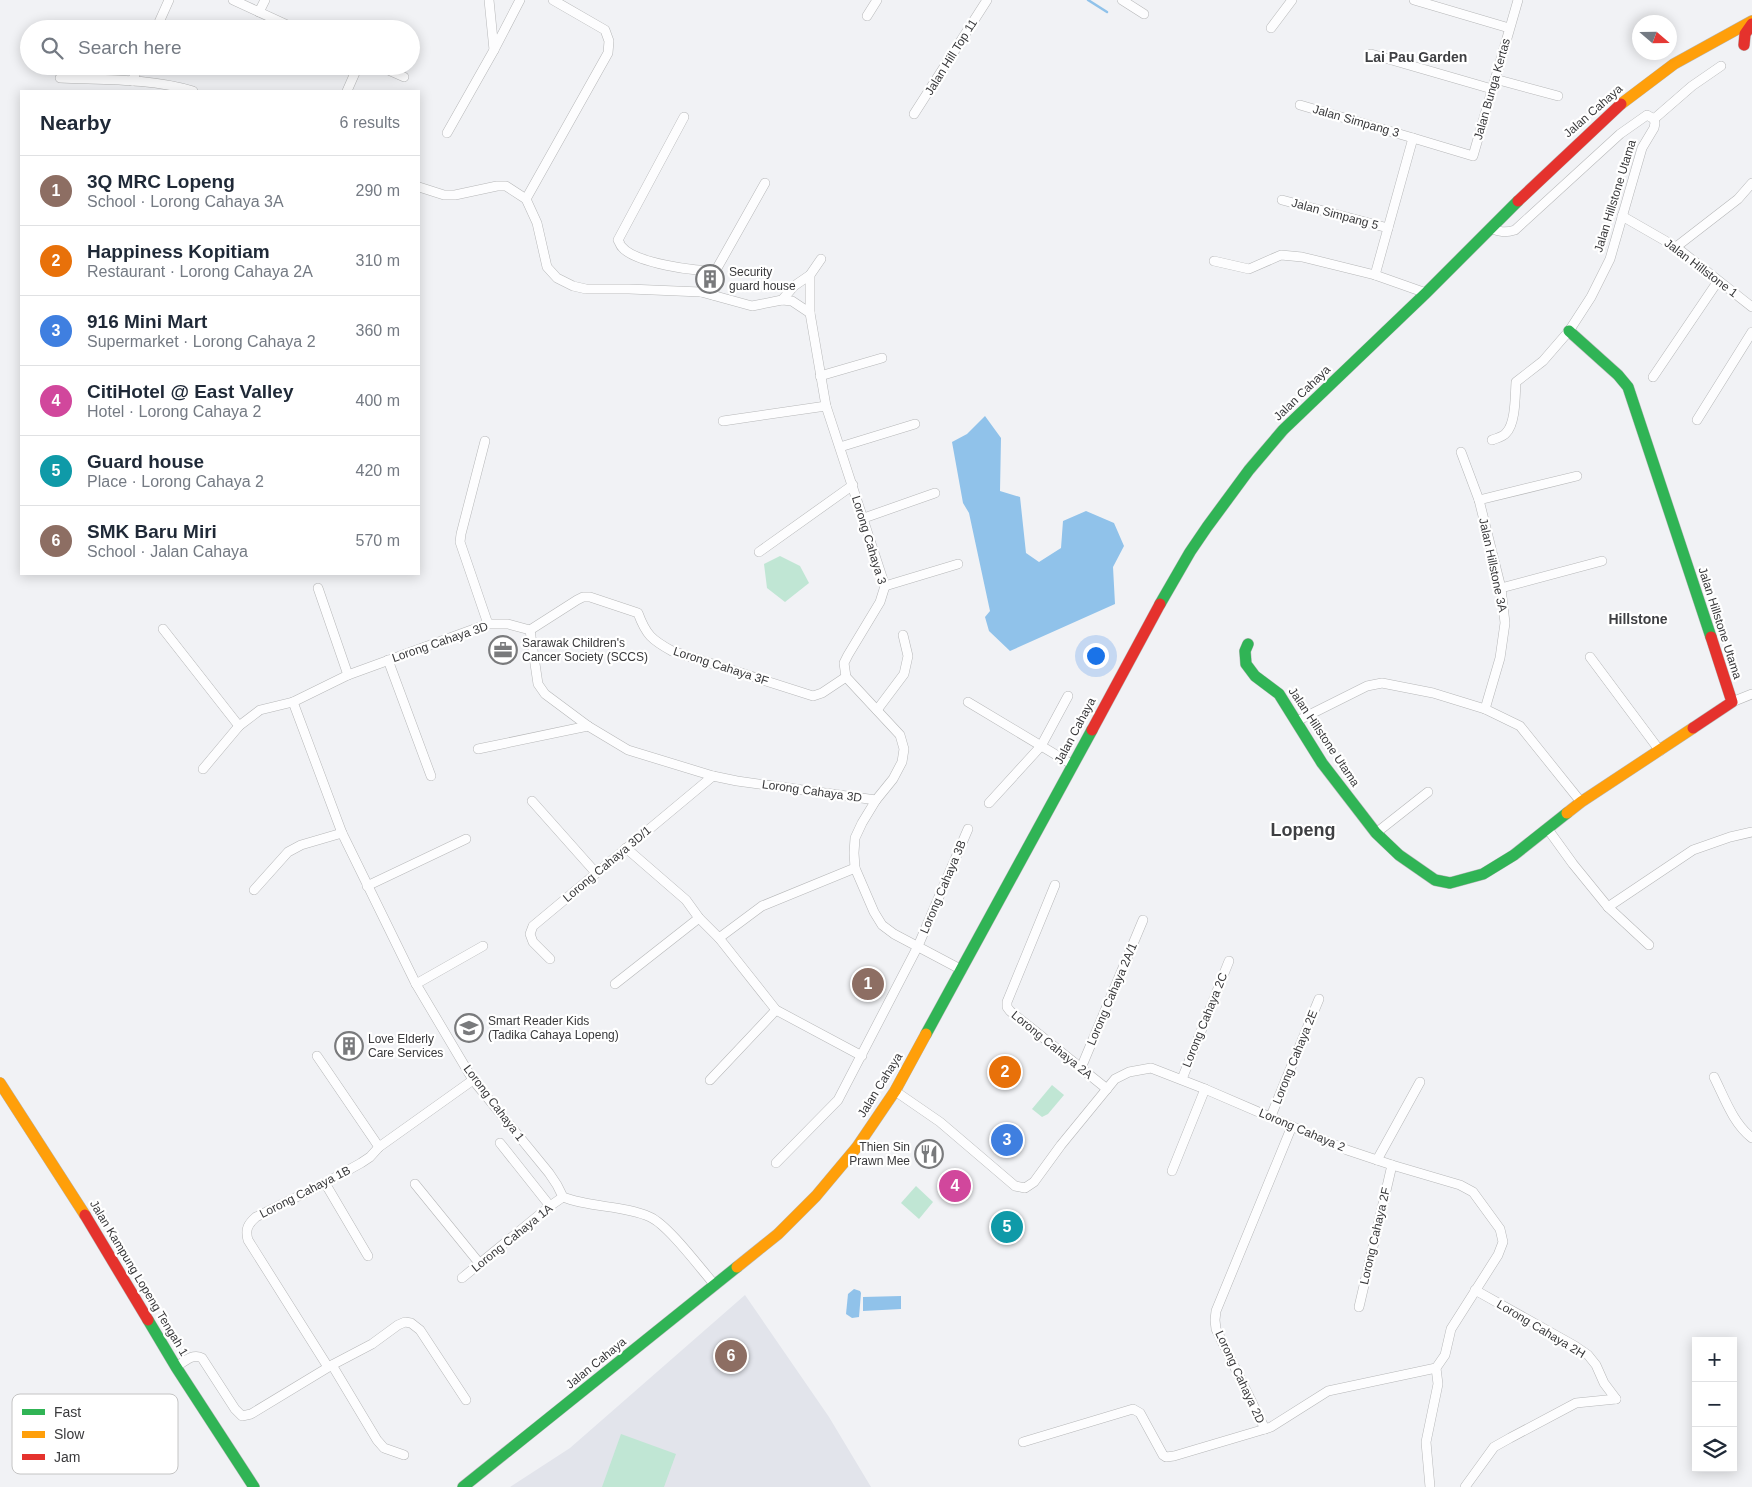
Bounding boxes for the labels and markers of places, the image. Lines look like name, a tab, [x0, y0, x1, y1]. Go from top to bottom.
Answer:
building icon: Security guard house	[695, 264, 725, 294]
place label: Security guard house	[729, 265, 796, 293]
office icon: Sarawak Children's Cancer Society (SCCS)	[488, 635, 518, 665]
place label: Sarawak Children's Cancer Society (SCCS)	[522, 636, 648, 664]
pin: 1	[852, 965, 884, 1003]
school or university icon: Smart Reader Kids (Tadika Cahaya Lopeng)	[454, 1013, 484, 1043]
place label: Smart Reader Kids (Tadika Cahaya Lopeng)	[488, 1014, 619, 1042]
building icon: Love Elderly Care Services	[334, 1031, 364, 1061]
place label: Love Elderly Care Services	[368, 1032, 443, 1060]
pin: 2	[989, 1053, 1021, 1091]
pin: 3	[991, 1121, 1023, 1159]
restaurant icon: Thien Sin Prawn Mee	[914, 1139, 944, 1169]
place label: Thien Sin Prawn Mee	[849, 1140, 910, 1168]
pin: 4	[939, 1167, 971, 1205]
pin: 5	[991, 1208, 1023, 1246]
pin: 6	[715, 1337, 747, 1375]

